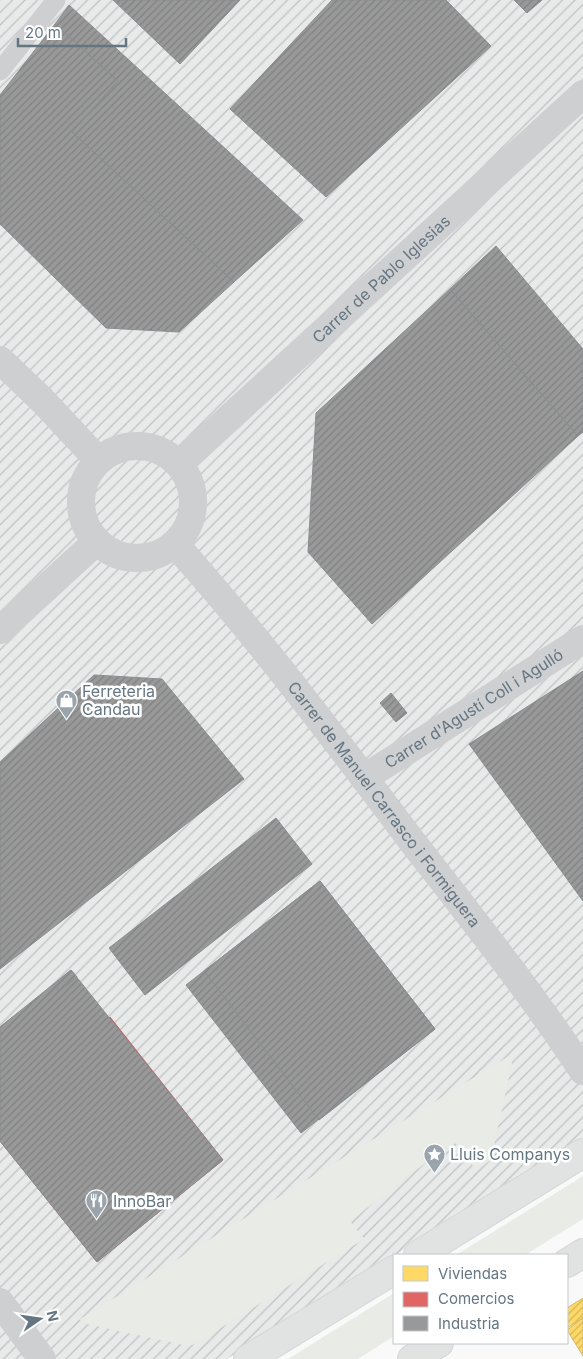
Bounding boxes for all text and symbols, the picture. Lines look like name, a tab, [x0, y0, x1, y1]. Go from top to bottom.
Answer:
scale bar	[18, 15, 125, 47]
text: 20 m	[25, 23, 61, 42]
street label: Carrer de Pablo Iglesias	[308, 211, 454, 347]
street label: Carrer d'Agustí Coll i Agulló	[381, 644, 567, 772]
street label: Carrer de Manuel Carrasco i Formiguera	[284, 677, 485, 931]
place label: Ferreteria Candau	[82, 681, 155, 719]
shop icon: Ferreteria Candau	[54, 688, 78, 719]
place icon: Lluis Companys	[422, 1142, 446, 1173]
place label: Lluis Companys	[450, 1144, 570, 1164]
restaurant icon: InnoBar	[85, 1189, 109, 1220]
place label: InnoBar	[113, 1191, 171, 1211]
legend	[393, 1254, 568, 1344]
text: Viviendas	[438, 1264, 507, 1283]
text: Comercios	[438, 1289, 514, 1308]
north arrow	[15, 1294, 65, 1344]
text: N	[44, 1309, 63, 1323]
text: Industria	[438, 1314, 500, 1333]

